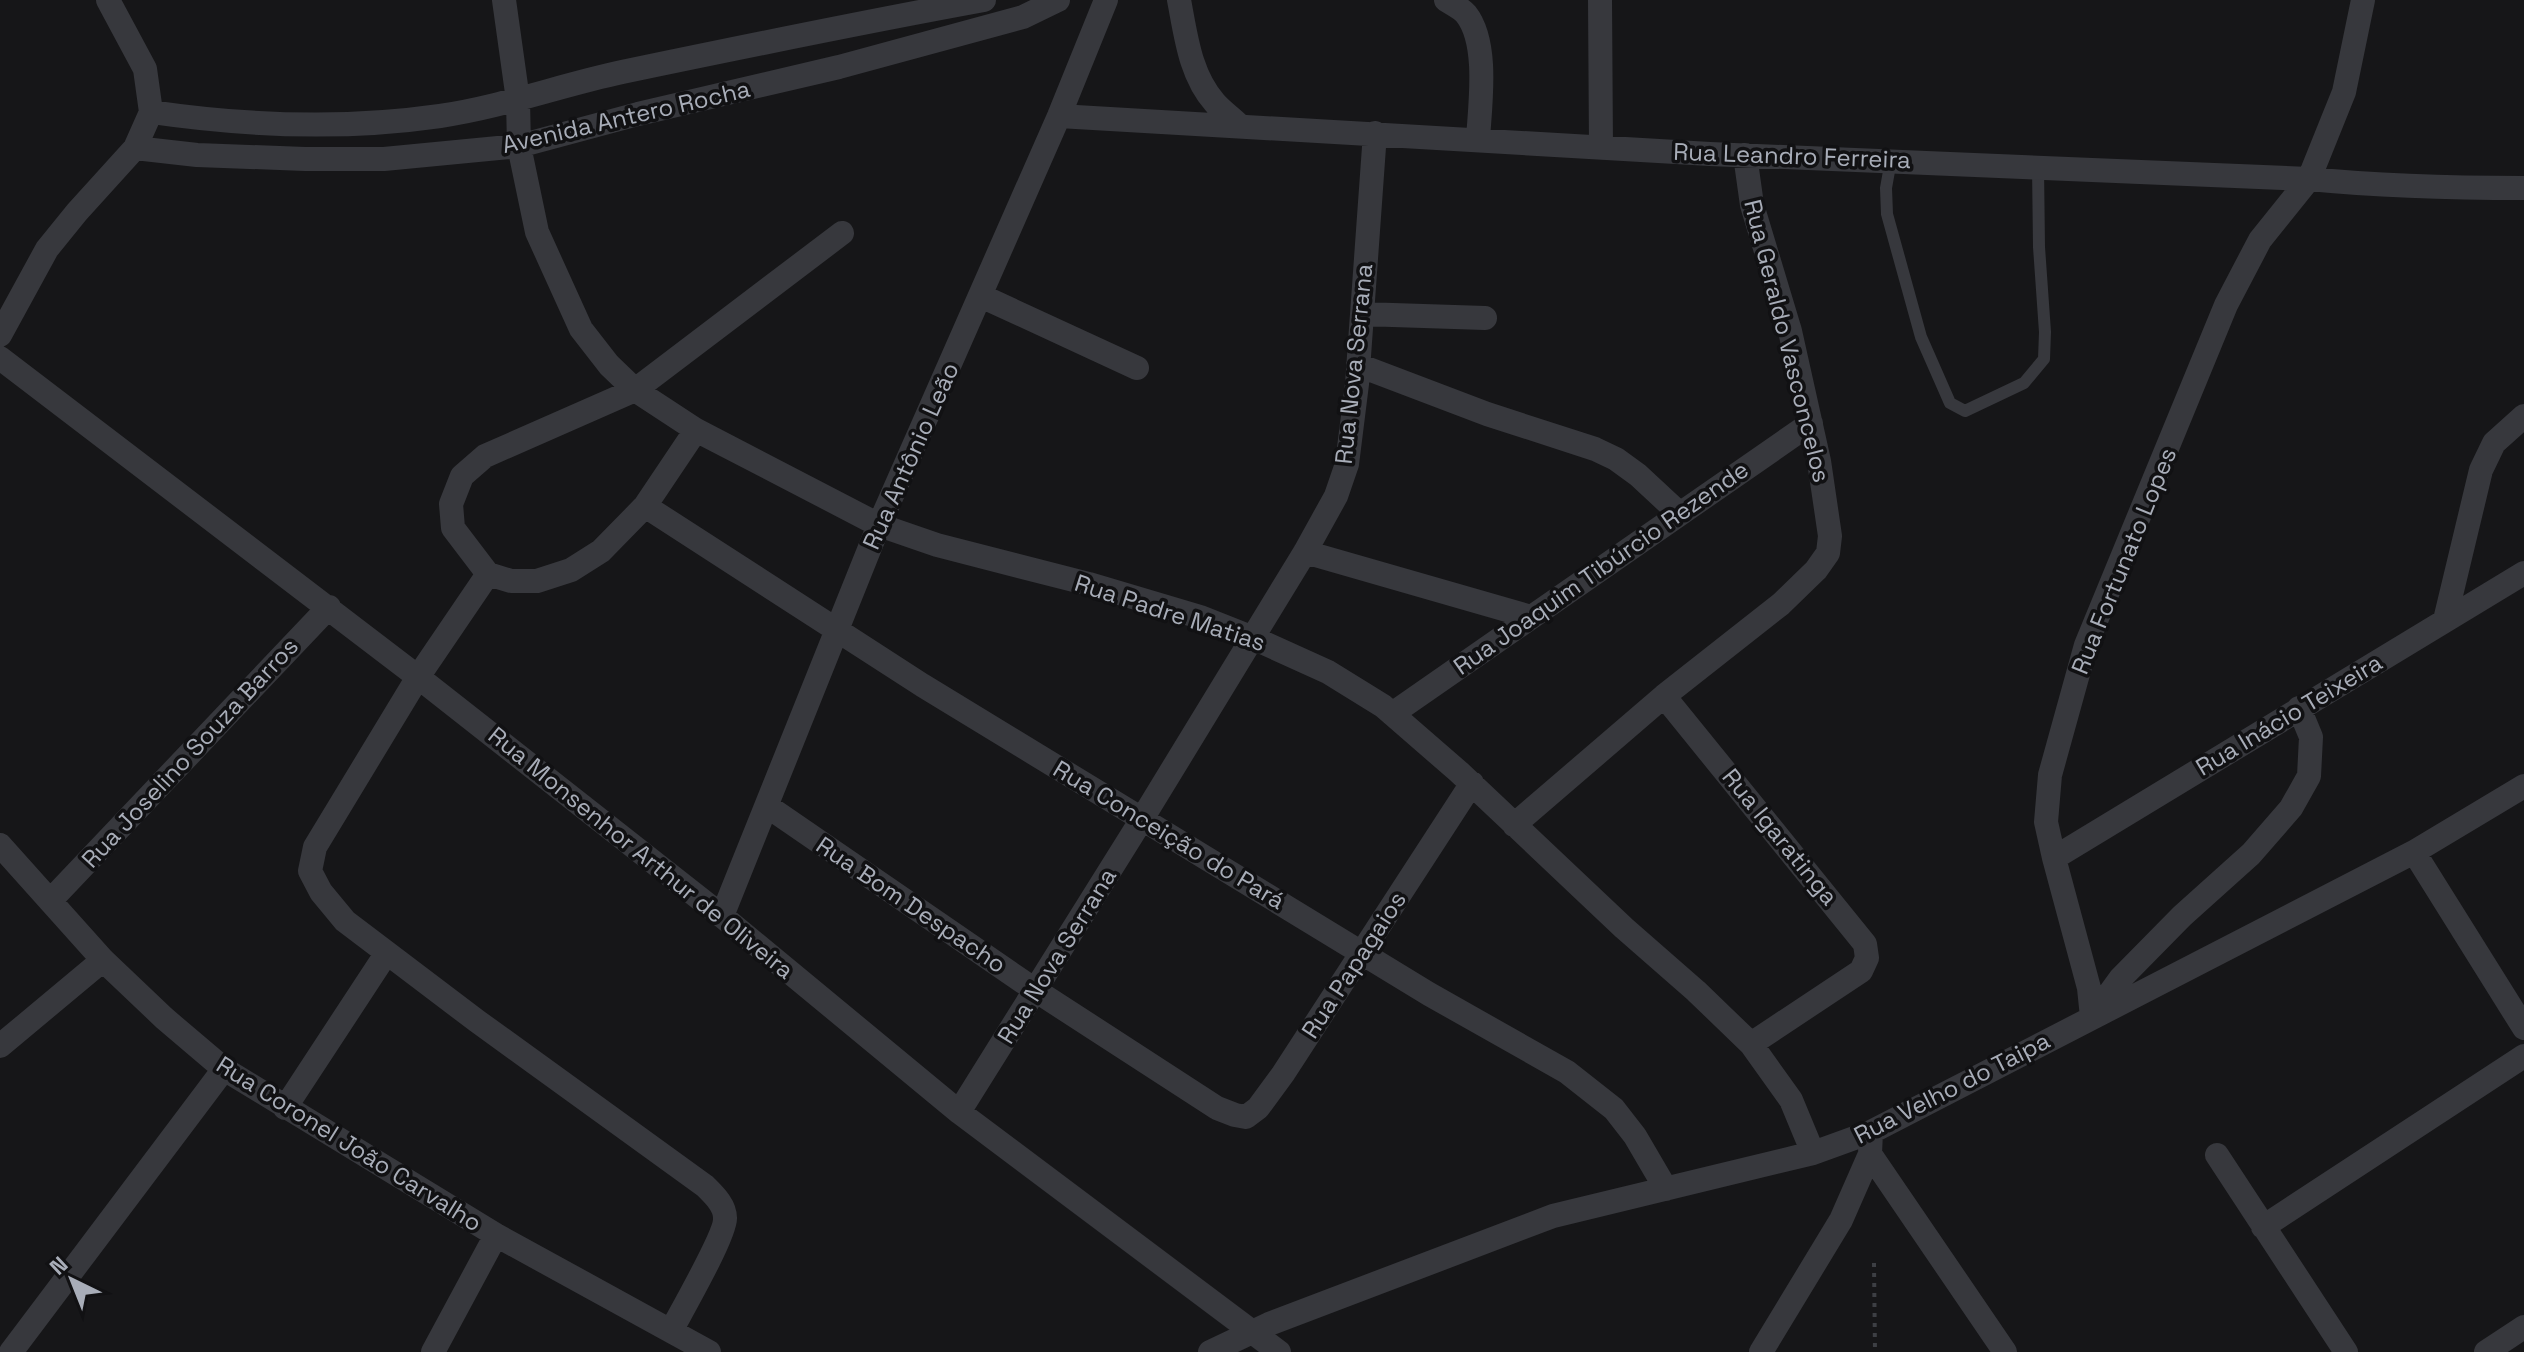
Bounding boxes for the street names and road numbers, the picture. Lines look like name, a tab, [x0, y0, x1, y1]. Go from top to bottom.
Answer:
street label: Avenida Antero Rocha	[499, 73, 753, 160]
street label: Rua Leandro Ferreira	[1673, 136, 1912, 175]
street label: Rua Geraldo Vasconcelos	[1737, 196, 1838, 486]
street label: Rua Nova Serrana	[1328, 262, 1379, 466]
street label: Rua Antônio Leão	[855, 357, 966, 554]
street label: Rua Fortunato Lopes	[2064, 443, 2183, 679]
street label: Rua Joaquim Tibúrcio Rezende	[1447, 454, 1754, 682]
street label: Rua Padre Matias	[1071, 567, 1270, 658]
street label: Rua Joselino Souza Barros	[75, 631, 305, 874]
street label: Rua Inácio Teixeira	[2190, 647, 2388, 783]
street label: Rua Monsenhor Arthur de Oliveira	[482, 720, 801, 986]
street label: Rua Conceição do Pará	[1048, 753, 1291, 916]
street label: Rua Igaratinga	[1716, 762, 1845, 912]
street label: Rua Bom Despacho	[810, 829, 1012, 980]
street label: Rua Nova Serrana	[990, 862, 1123, 1049]
street label: Rua Papagaios	[1294, 885, 1413, 1044]
street label: Rua Velho do Taipa	[1848, 1025, 2055, 1150]
street label: Rua Coronel João Carvalho	[211, 1049, 488, 1238]

